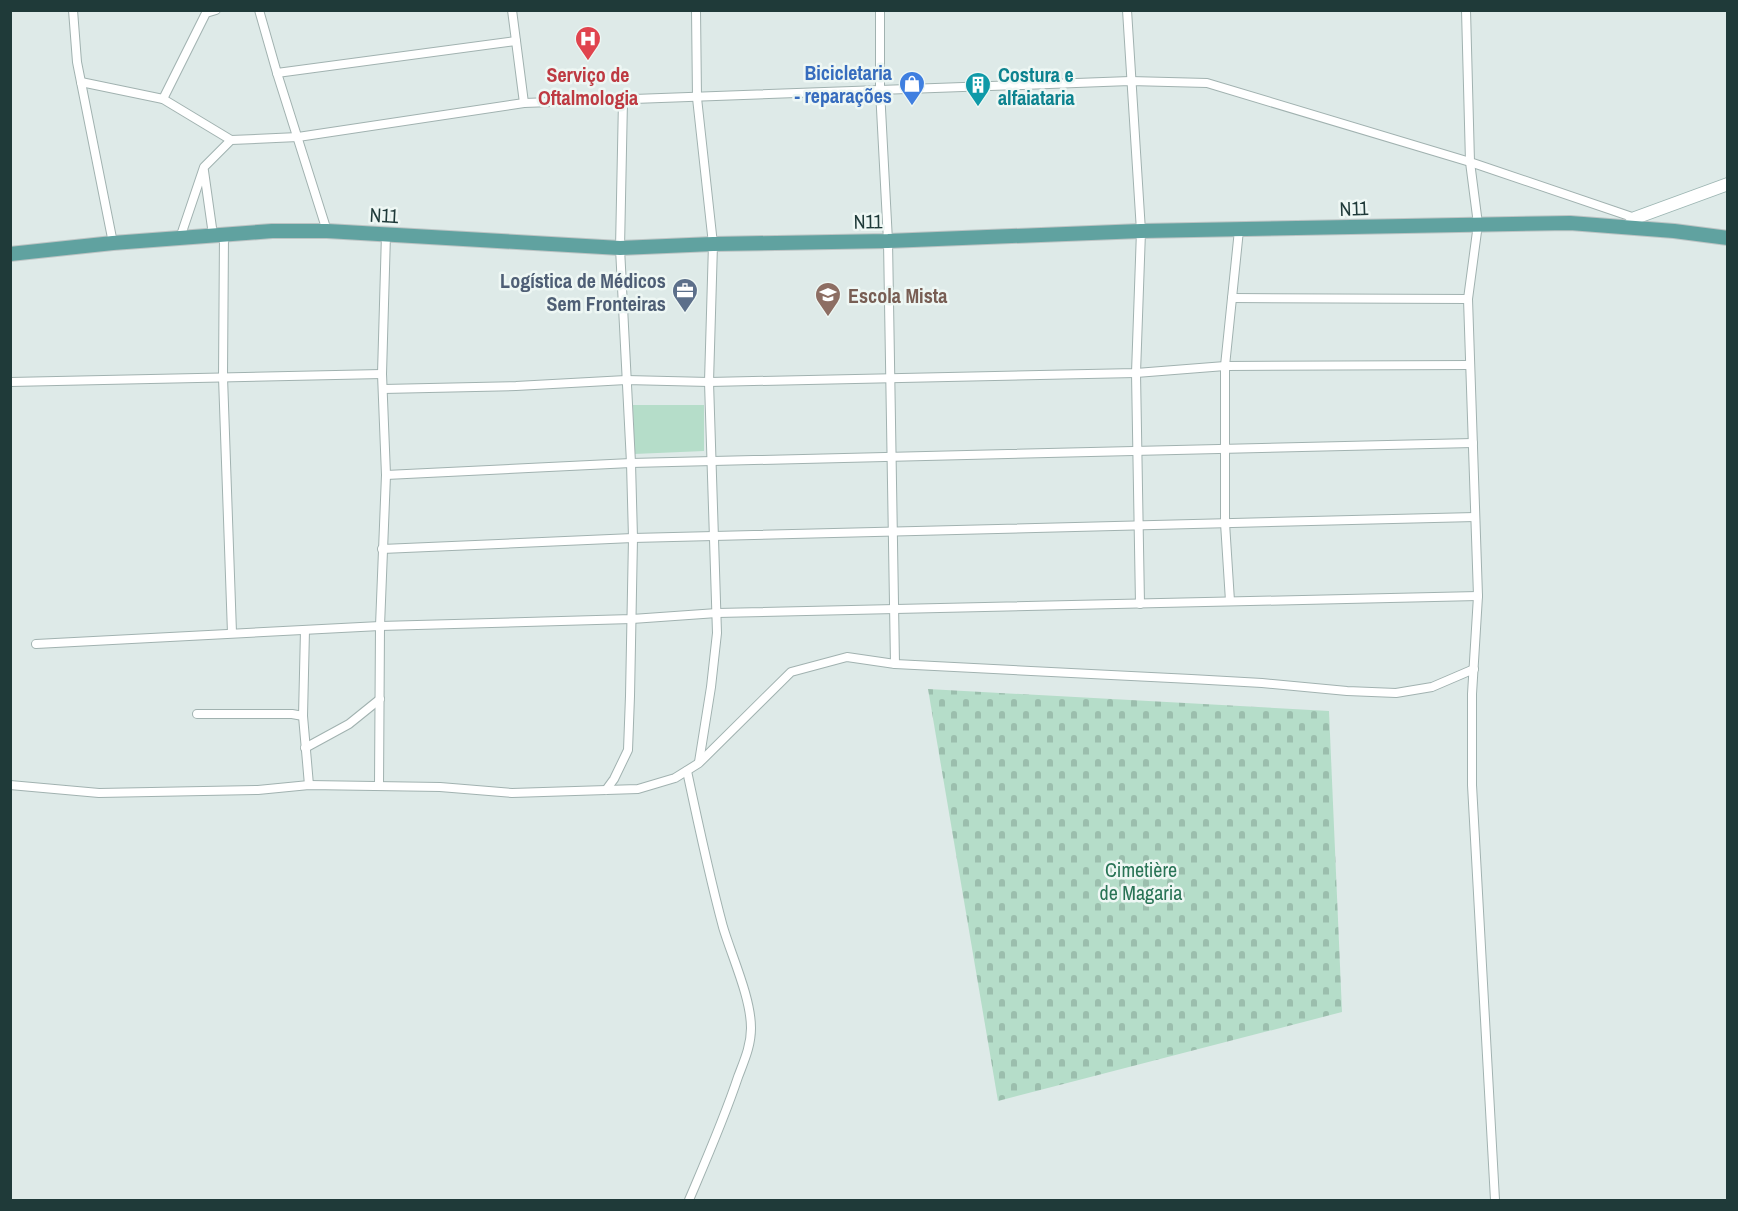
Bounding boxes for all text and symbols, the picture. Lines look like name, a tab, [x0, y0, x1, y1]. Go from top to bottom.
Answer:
hospital icon: Serviço de Oftalmologia	[573, 24, 603, 62]
place label: Bicicletaria - reparações	[794, 59, 892, 109]
place label: Serviço de Oftalmologia	[538, 61, 638, 111]
place label: Costura e alfaiataria	[998, 61, 1075, 111]
shop icon: Bicicletaria - reparações	[897, 69, 927, 107]
building icon: Costura e alfaiataria	[963, 70, 993, 108]
street label: N11	[1339, 194, 1369, 222]
street label: N11	[369, 201, 399, 229]
street label: N11	[853, 207, 883, 235]
place label: Logística de Médicos Sem Fronteiras	[500, 267, 666, 317]
office icon: Logística de Médicos Sem Fronteiras	[670, 276, 700, 314]
school or university icon: Escola Mista	[813, 280, 843, 318]
place label: Escola Mista	[848, 282, 947, 309]
park label: Cimetière de Magaria	[1100, 856, 1182, 906]

